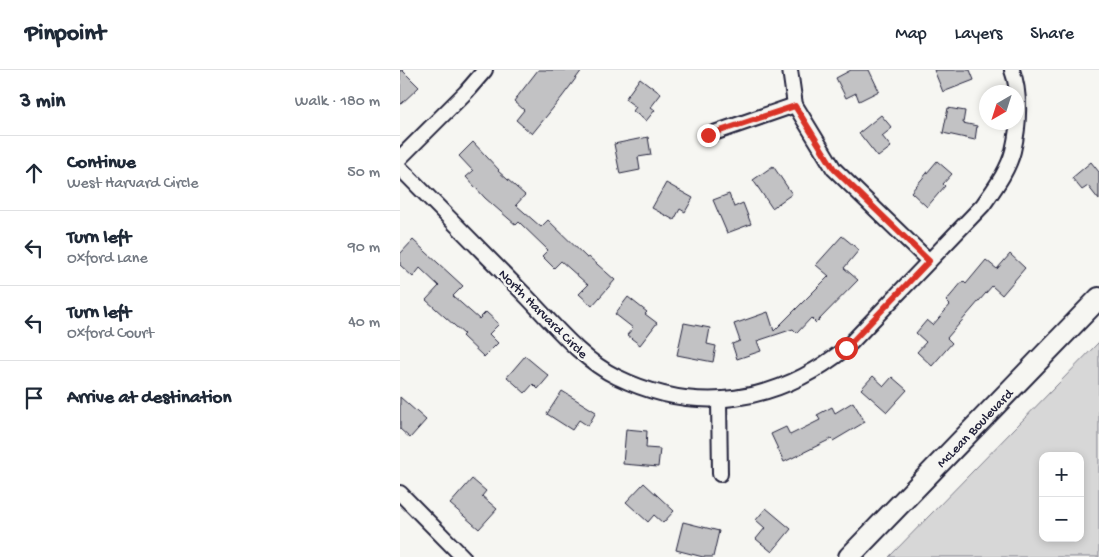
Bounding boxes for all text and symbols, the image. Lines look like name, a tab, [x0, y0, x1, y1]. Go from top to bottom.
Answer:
text: Pinpoint	[25, 20, 106, 49]
text: Map	[895, 24, 927, 45]
text: Layers	[955, 24, 1002, 45]
text: Share	[1030, 24, 1074, 45]
north arrow	[979, 85, 1024, 130]
text: 3 min	[20, 90, 65, 115]
text: Walk · 180 m	[295, 93, 380, 112]
route end	[697, 124, 720, 147]
text: Continue	[67, 152, 136, 175]
icon: ahead	[20, 159, 48, 187]
text: 50 m	[347, 164, 380, 183]
text: West Harvard Circle	[67, 175, 199, 194]
text: Turn left	[67, 227, 131, 250]
icon: left	[20, 234, 48, 262]
text: 90 m	[348, 239, 380, 258]
text: Oxford Lane	[67, 250, 148, 269]
street label: North Harvard Circle	[494, 266, 591, 364]
text: Turn left	[67, 302, 131, 325]
icon: left	[20, 309, 48, 337]
text: 40 m	[348, 314, 380, 333]
text: Oxford Court	[67, 325, 154, 344]
route start	[835, 337, 858, 360]
icon: arrive	[20, 384, 48, 412]
street label: McLean Boulevard	[934, 385, 1019, 472]
text: Arrive at destination	[67, 387, 231, 410]
map controls	[1039, 452, 1084, 542]
button: +	[1039, 452, 1084, 497]
button: −	[1039, 497, 1084, 542]

